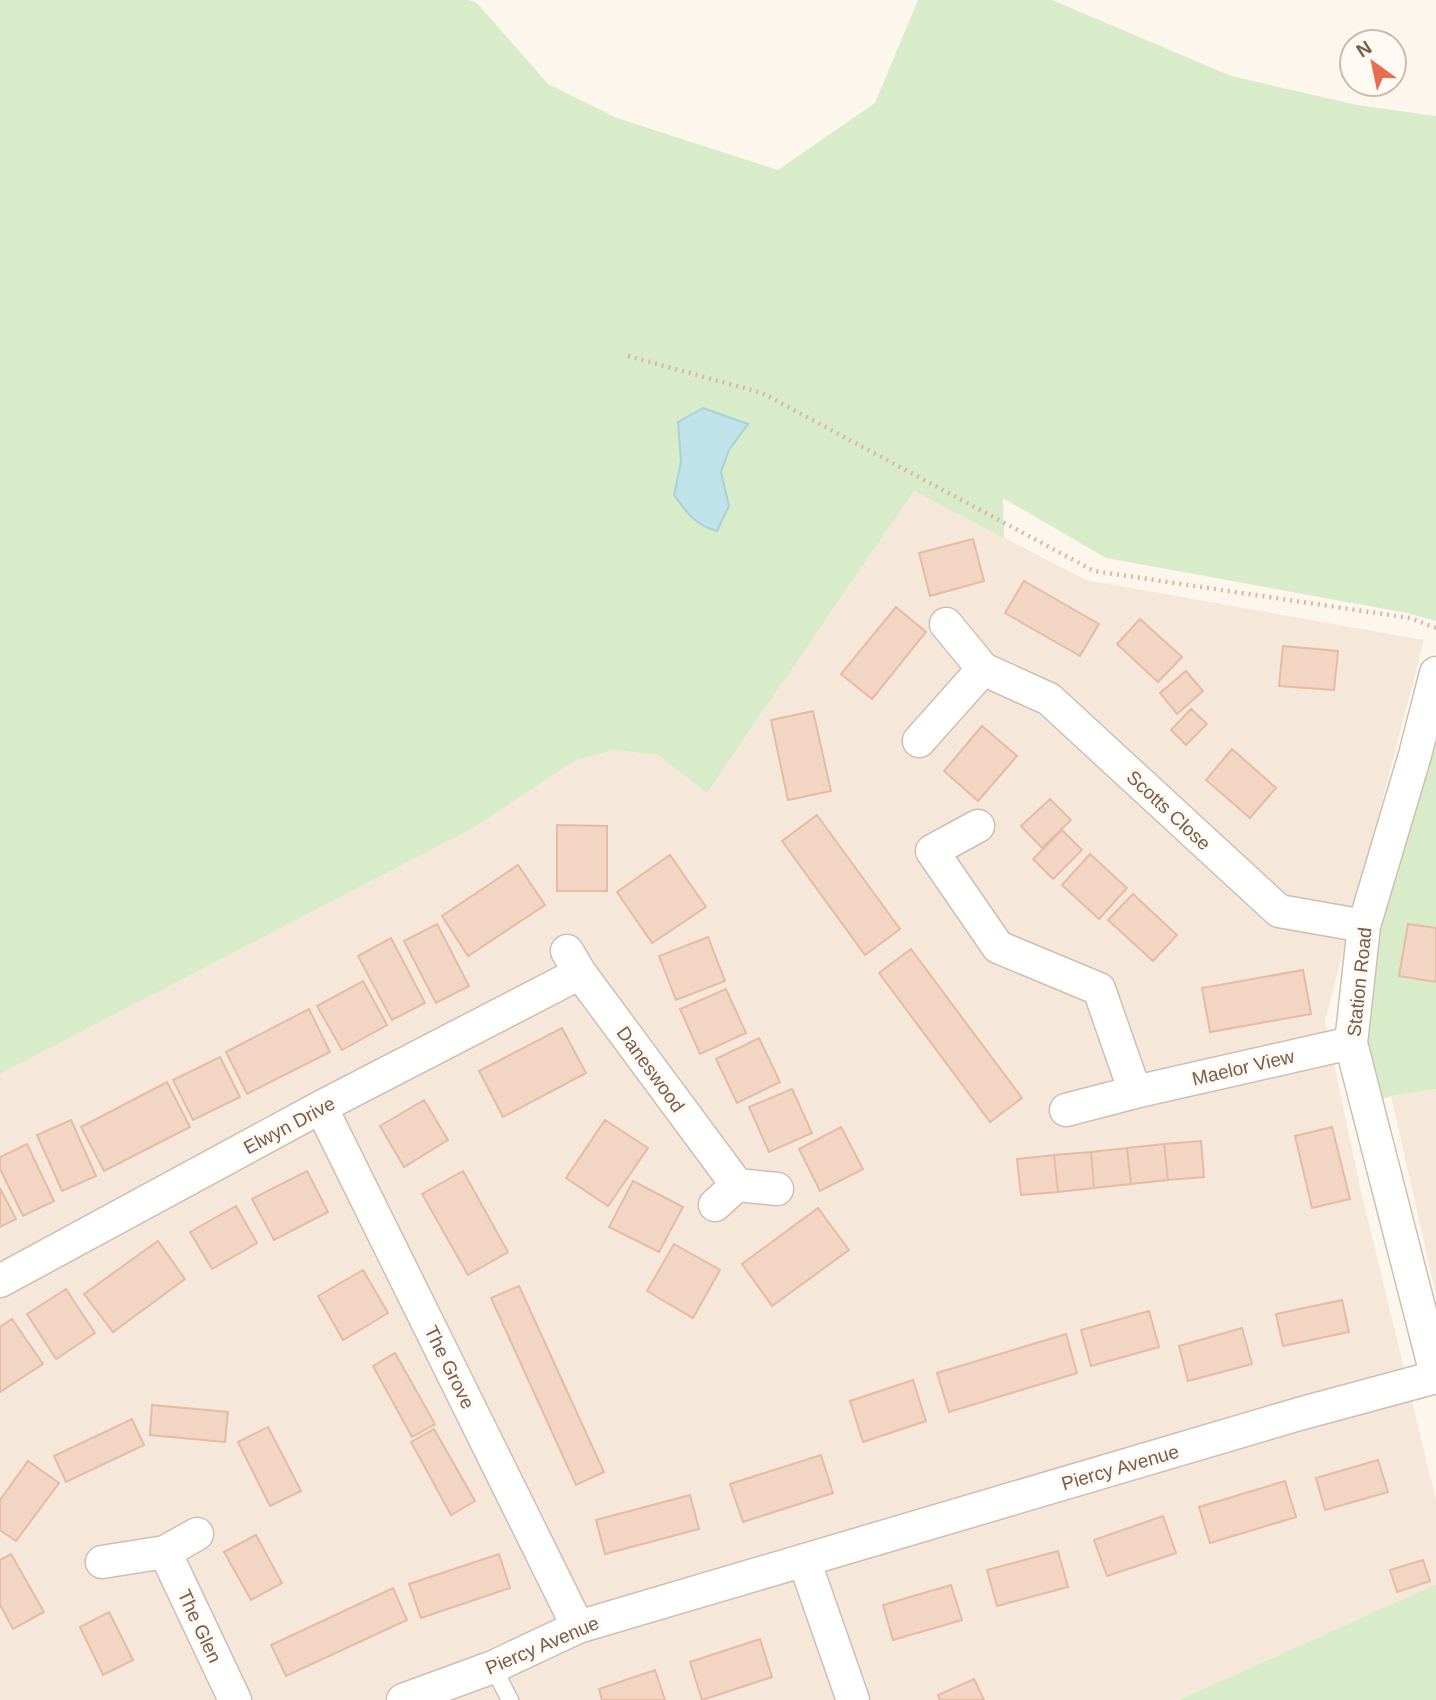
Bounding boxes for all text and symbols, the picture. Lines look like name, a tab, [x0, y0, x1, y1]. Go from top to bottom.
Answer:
north arrow	[1338, 28, 1408, 98]
text: N	[1353, 37, 1375, 62]
street label: Scotts Close	[1122, 766, 1215, 854]
street label: Station Road	[1343, 926, 1376, 1038]
street label: Daneswood	[613, 1023, 689, 1116]
street label: Maelor View	[1190, 1045, 1297, 1089]
street label: Elwyn Drive	[240, 1093, 338, 1158]
street label: The Grove	[420, 1322, 479, 1412]
street label: Piercy Avenue	[1059, 1441, 1181, 1494]
street label: The Glen	[174, 1586, 226, 1666]
street label: Piercy Avenue	[482, 1612, 602, 1679]

